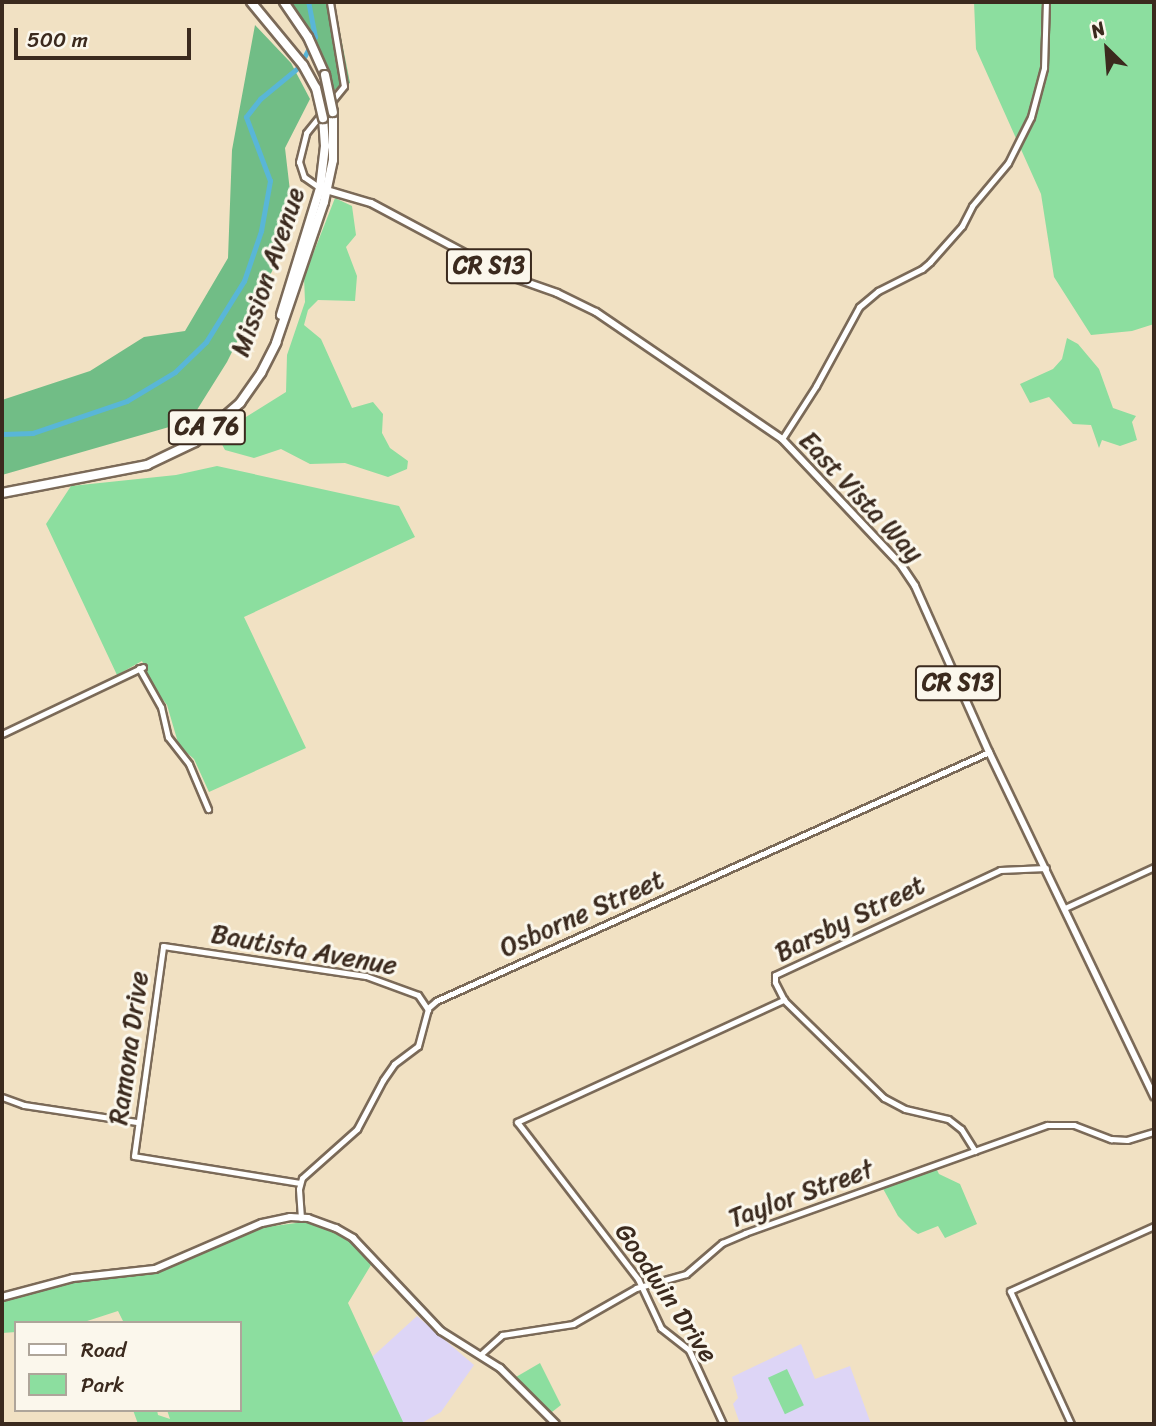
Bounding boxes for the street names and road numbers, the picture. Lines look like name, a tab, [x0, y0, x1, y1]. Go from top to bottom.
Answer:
street label: Mission Avenue	[225, 184, 311, 360]
road number: CR S13	[444, 246, 534, 286]
road number: CA 76	[167, 406, 247, 448]
street label: East Vista Way	[792, 424, 930, 570]
road number: CR S13	[912, 662, 1004, 704]
street label: Osborne Street	[495, 864, 669, 964]
street label: Barsby Street	[770, 870, 930, 968]
street label: Bautista Avenue	[209, 918, 399, 982]
street label: Ramona Drive	[103, 969, 155, 1127]
street label: Taylor Street	[724, 1153, 878, 1235]
street label: Goodwin Drive	[608, 1217, 724, 1369]

